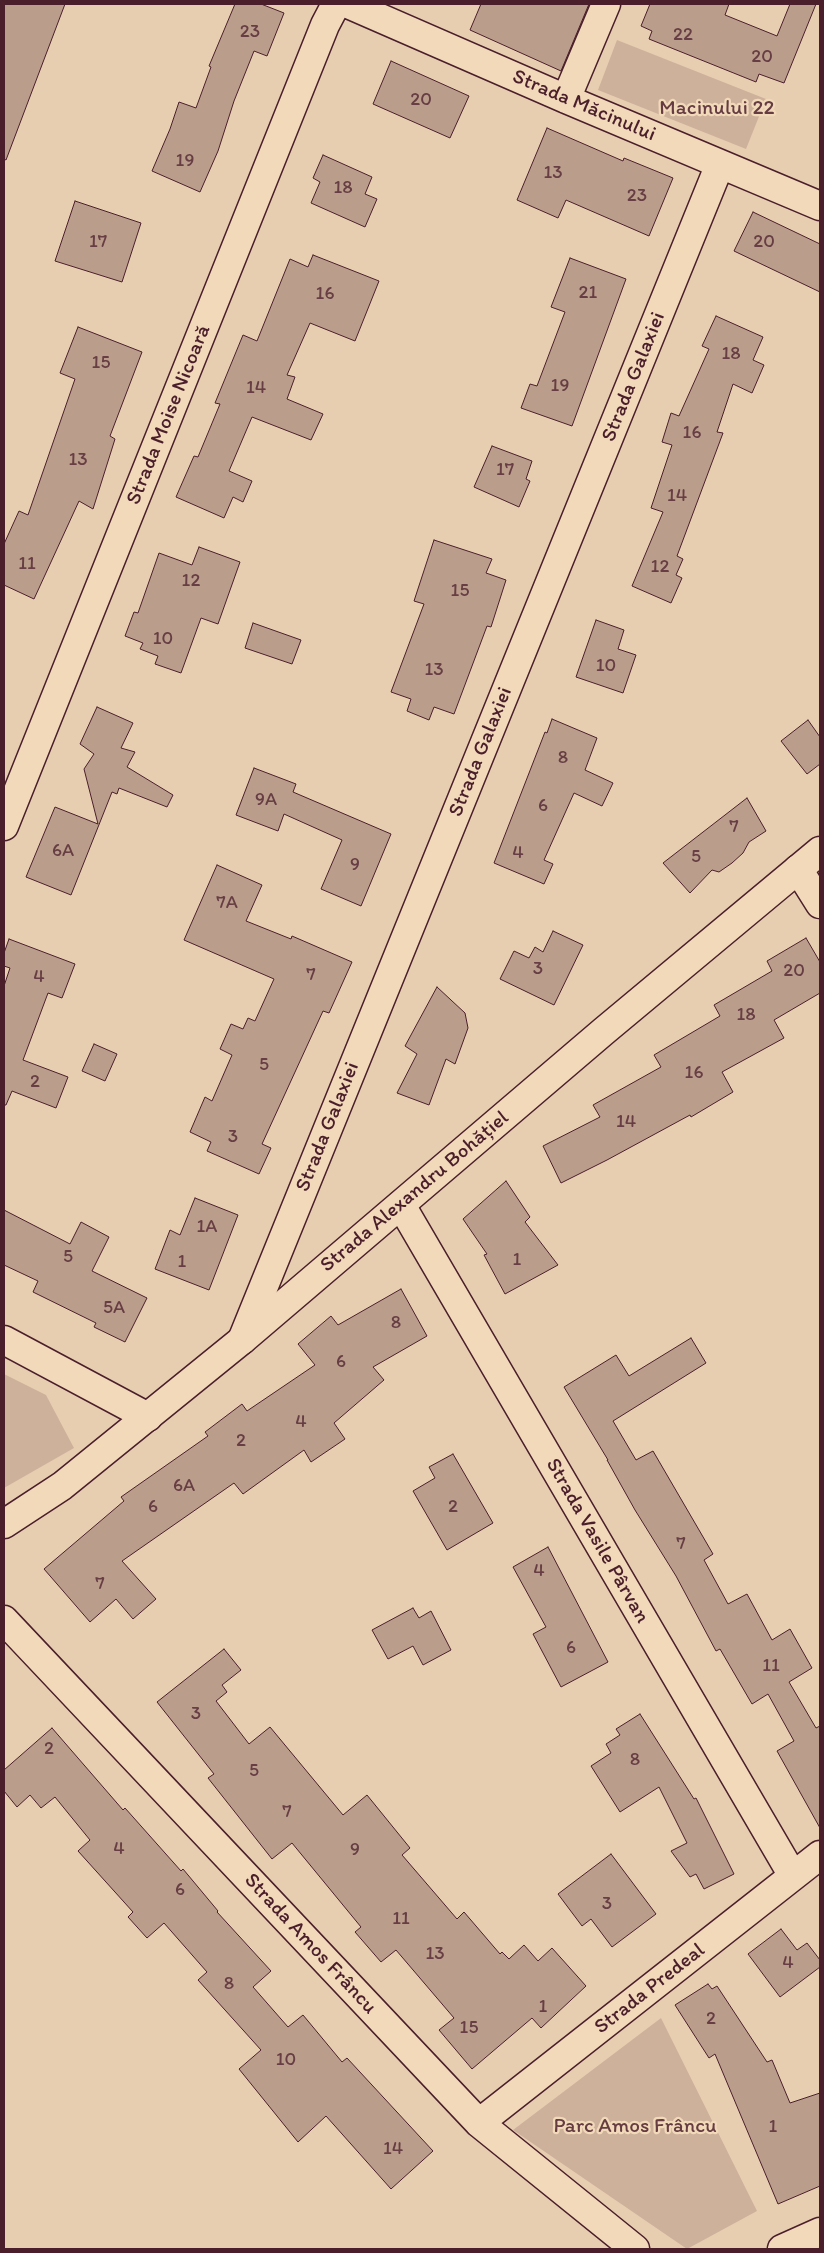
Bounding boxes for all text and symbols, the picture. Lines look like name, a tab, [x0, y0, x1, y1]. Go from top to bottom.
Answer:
house number: 23	[240, 21, 260, 43]
house number: 22	[673, 24, 693, 46]
house number: 20	[751, 46, 773, 68]
street label: Strada Măcinului	[508, 64, 660, 148]
house number: 20	[410, 89, 432, 111]
park label: Macinului 22	[659, 96, 775, 122]
house number: 19	[176, 150, 194, 172]
house number: 13	[543, 162, 563, 184]
house number: 18	[333, 177, 353, 199]
house number: 23	[627, 185, 647, 207]
house number: 17	[89, 231, 107, 253]
house number: 20	[753, 231, 775, 253]
house number: 21	[579, 282, 597, 304]
house number: 16	[316, 283, 334, 305]
street label: Strada Galaxiei	[597, 309, 671, 445]
street label: Strada Moise Nicoară	[121, 321, 217, 509]
house number: 18	[721, 343, 741, 365]
house number: 15	[92, 352, 110, 374]
house number: 19	[551, 375, 569, 397]
house number: 14	[246, 377, 266, 399]
house number: 16	[683, 422, 701, 444]
house number: 13	[68, 449, 88, 471]
house number: 17	[496, 459, 514, 481]
house number: 14	[667, 485, 687, 507]
house number: 11	[18, 553, 36, 575]
house number: 12	[651, 556, 669, 578]
house number: 12	[182, 570, 200, 592]
house number: 15	[451, 580, 469, 602]
house number: 10	[153, 628, 173, 650]
house number: 10	[596, 655, 616, 677]
house number: 13	[424, 659, 444, 681]
street label: Strada Galaxiei	[444, 684, 518, 820]
house number: 8	[558, 747, 568, 769]
house number: 9A	[255, 789, 277, 811]
house number: 6	[538, 795, 548, 817]
house number: 7	[729, 816, 739, 838]
house number: 6A	[52, 840, 74, 862]
house number: 4	[512, 842, 524, 864]
house number: 5	[691, 846, 701, 868]
house number: 9	[350, 854, 360, 876]
house number: 7A	[216, 892, 238, 914]
house number: 3	[533, 958, 543, 980]
house number: 20	[783, 960, 805, 982]
house number: 7	[306, 964, 316, 986]
house number: 4	[33, 966, 45, 988]
house number: 18	[736, 1004, 756, 1026]
house number: 5	[259, 1054, 269, 1076]
street label: Strada Galaxiei	[291, 1059, 365, 1195]
house number: 16	[685, 1062, 703, 1084]
house number: 2	[30, 1071, 40, 1093]
street label: Strada Alexandru Bohățiel	[316, 1106, 514, 1278]
house number: 14	[616, 1111, 636, 1133]
house number: 3	[228, 1126, 238, 1148]
house number: 1A	[197, 1216, 217, 1238]
house number: 5	[63, 1246, 73, 1268]
house number: 1	[513, 1249, 521, 1271]
house number: 1	[178, 1251, 186, 1273]
house number: 5A	[103, 1297, 125, 1319]
house number: 8	[391, 1312, 401, 1334]
house number: 6	[336, 1351, 346, 1373]
house number: 4	[295, 1411, 307, 1433]
house number: 2	[236, 1430, 246, 1452]
street label: Strada Vasile Pârvan	[540, 1454, 654, 1628]
house number: 6A	[173, 1475, 195, 1497]
house number: 6	[148, 1496, 158, 1518]
house number: 2	[448, 1496, 458, 1518]
house number: 7	[676, 1533, 686, 1555]
house number: 4	[533, 1560, 545, 1582]
house number: 7	[95, 1573, 105, 1595]
house number: 6	[566, 1637, 576, 1659]
house number: 11	[762, 1655, 780, 1677]
house number: 3	[191, 1703, 201, 1725]
house number: 2	[44, 1738, 54, 1760]
house number: 8	[630, 1749, 640, 1771]
house number: 5	[249, 1760, 259, 1782]
house number: 7	[282, 1801, 292, 1823]
house number: 4	[113, 1838, 125, 1860]
house number: 9	[350, 1839, 360, 1861]
street label: Strada Amos Frâncu	[238, 1868, 382, 2020]
house number: 6	[175, 1879, 185, 1901]
house number: 3	[602, 1893, 612, 1915]
house number: 11	[392, 1908, 410, 1930]
street label: Strada Predeal	[590, 1938, 710, 2040]
house number: 13	[425, 1943, 445, 1965]
house number: 4	[782, 1952, 794, 1974]
house number: 8	[224, 1973, 234, 1995]
house number: 1	[539, 1996, 547, 2018]
house number: 2	[706, 2008, 716, 2030]
house number: 15	[460, 2017, 478, 2039]
house number: 10	[276, 2049, 296, 2071]
park label: Parc Amos Frâncu	[553, 2114, 717, 2140]
house number: 1	[769, 2116, 777, 2138]
house number: 14	[383, 2138, 403, 2160]

